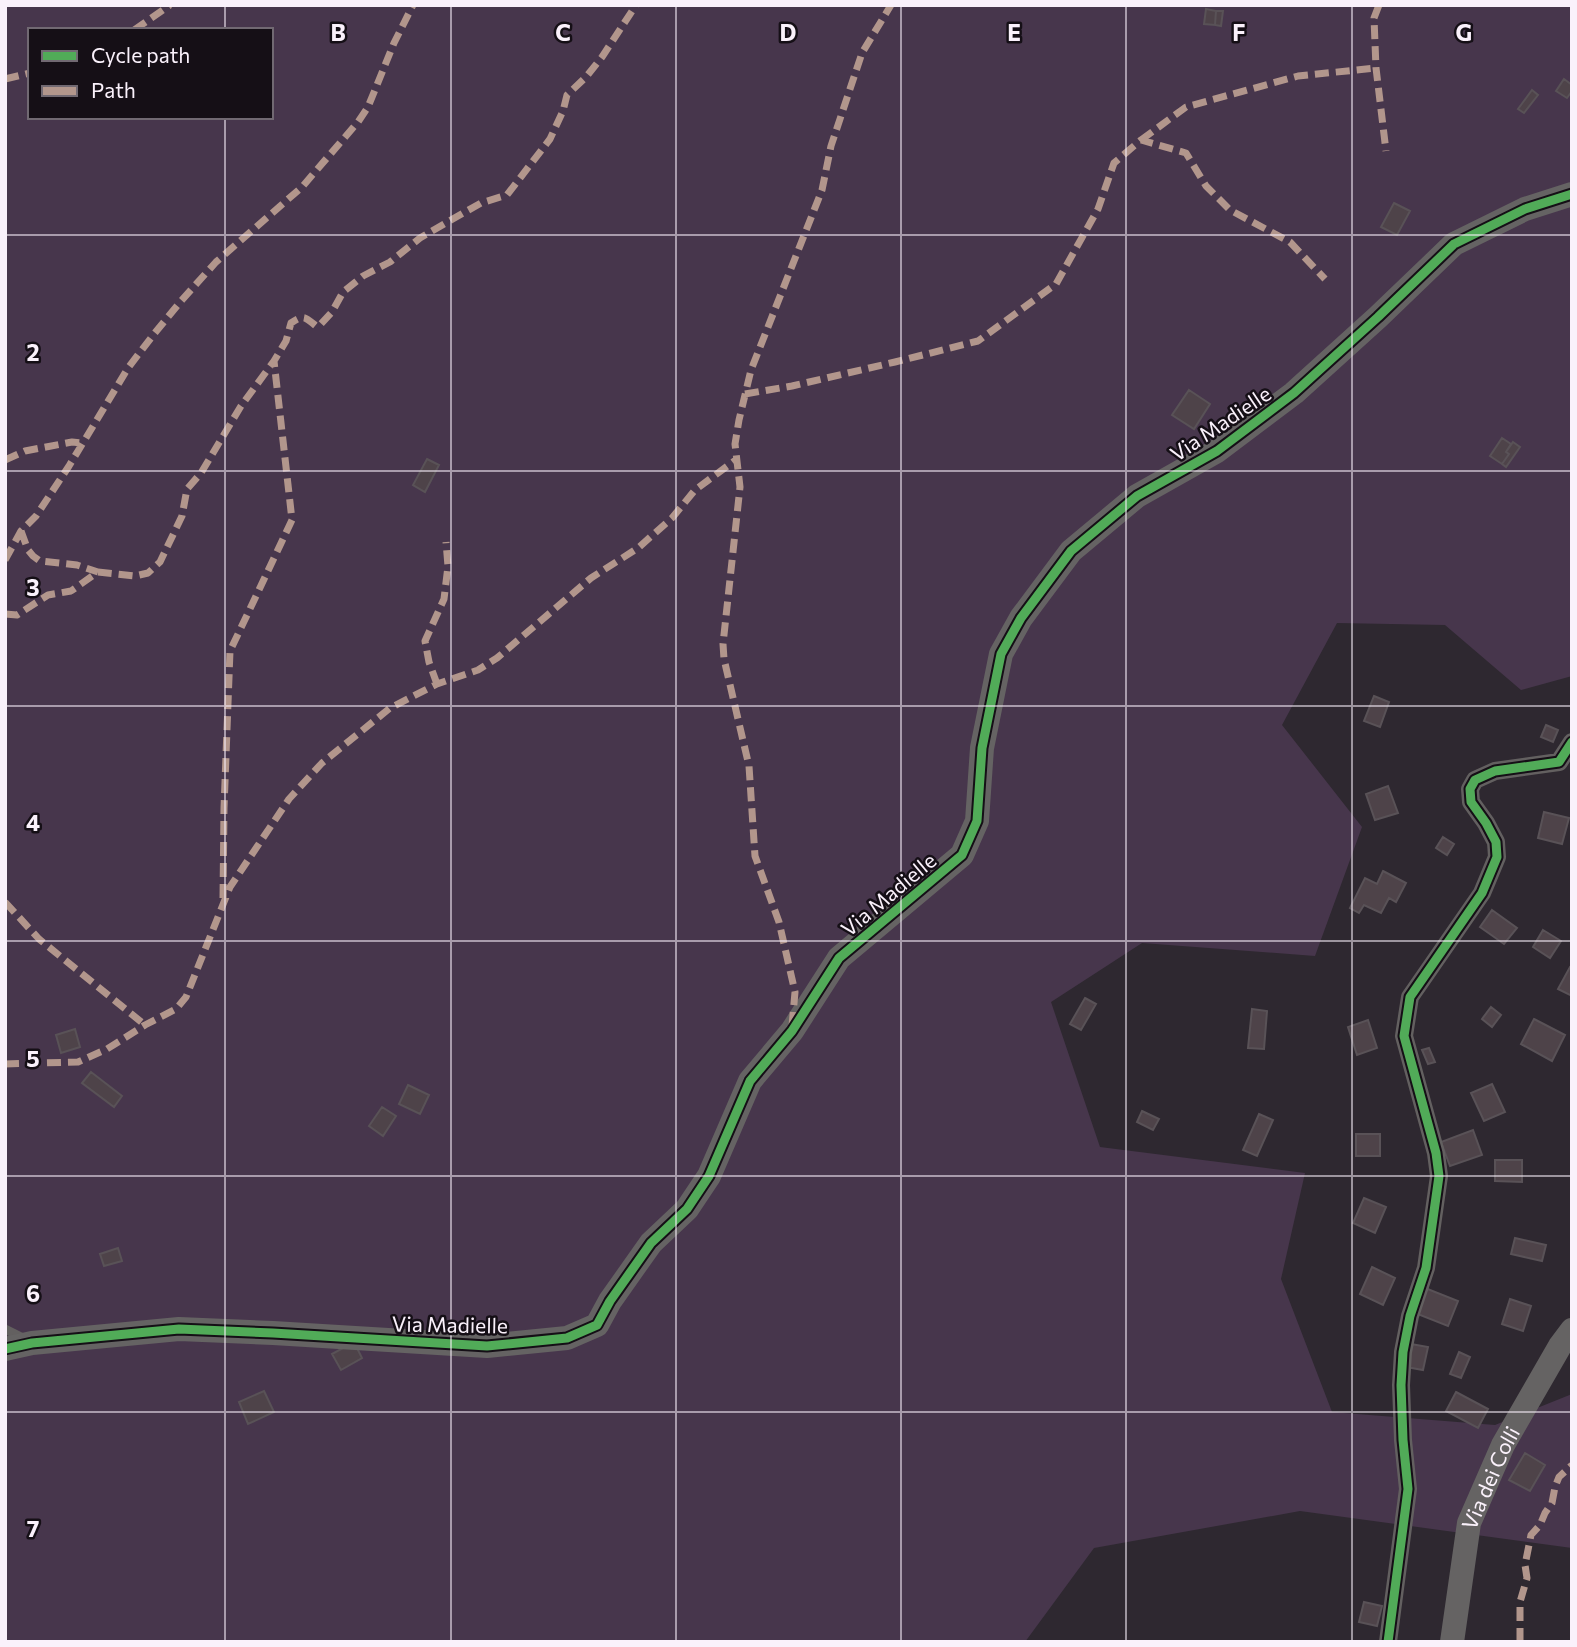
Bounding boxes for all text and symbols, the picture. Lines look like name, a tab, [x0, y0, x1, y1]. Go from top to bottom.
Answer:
text: B	[330, 18, 346, 46]
text: C	[555, 18, 571, 46]
text: D	[780, 18, 797, 46]
text: E	[1007, 18, 1021, 46]
text: F	[1232, 18, 1246, 46]
text: G	[1456, 18, 1472, 46]
legend	[28, 28, 273, 119]
text: Cycle path	[91, 42, 190, 67]
text: Path	[91, 77, 136, 102]
text: 2	[26, 338, 40, 366]
street label: Via Madielle	[1165, 380, 1275, 466]
text: 3	[26, 573, 40, 601]
text: 4	[26, 808, 40, 836]
street label: Via Madielle	[836, 847, 940, 941]
text: 5	[26, 1044, 40, 1072]
text: 6	[26, 1279, 40, 1307]
street label: Via Madielle	[392, 1310, 508, 1338]
street label: Via dei Colli	[1455, 1421, 1524, 1533]
text: 7	[27, 1514, 39, 1542]

